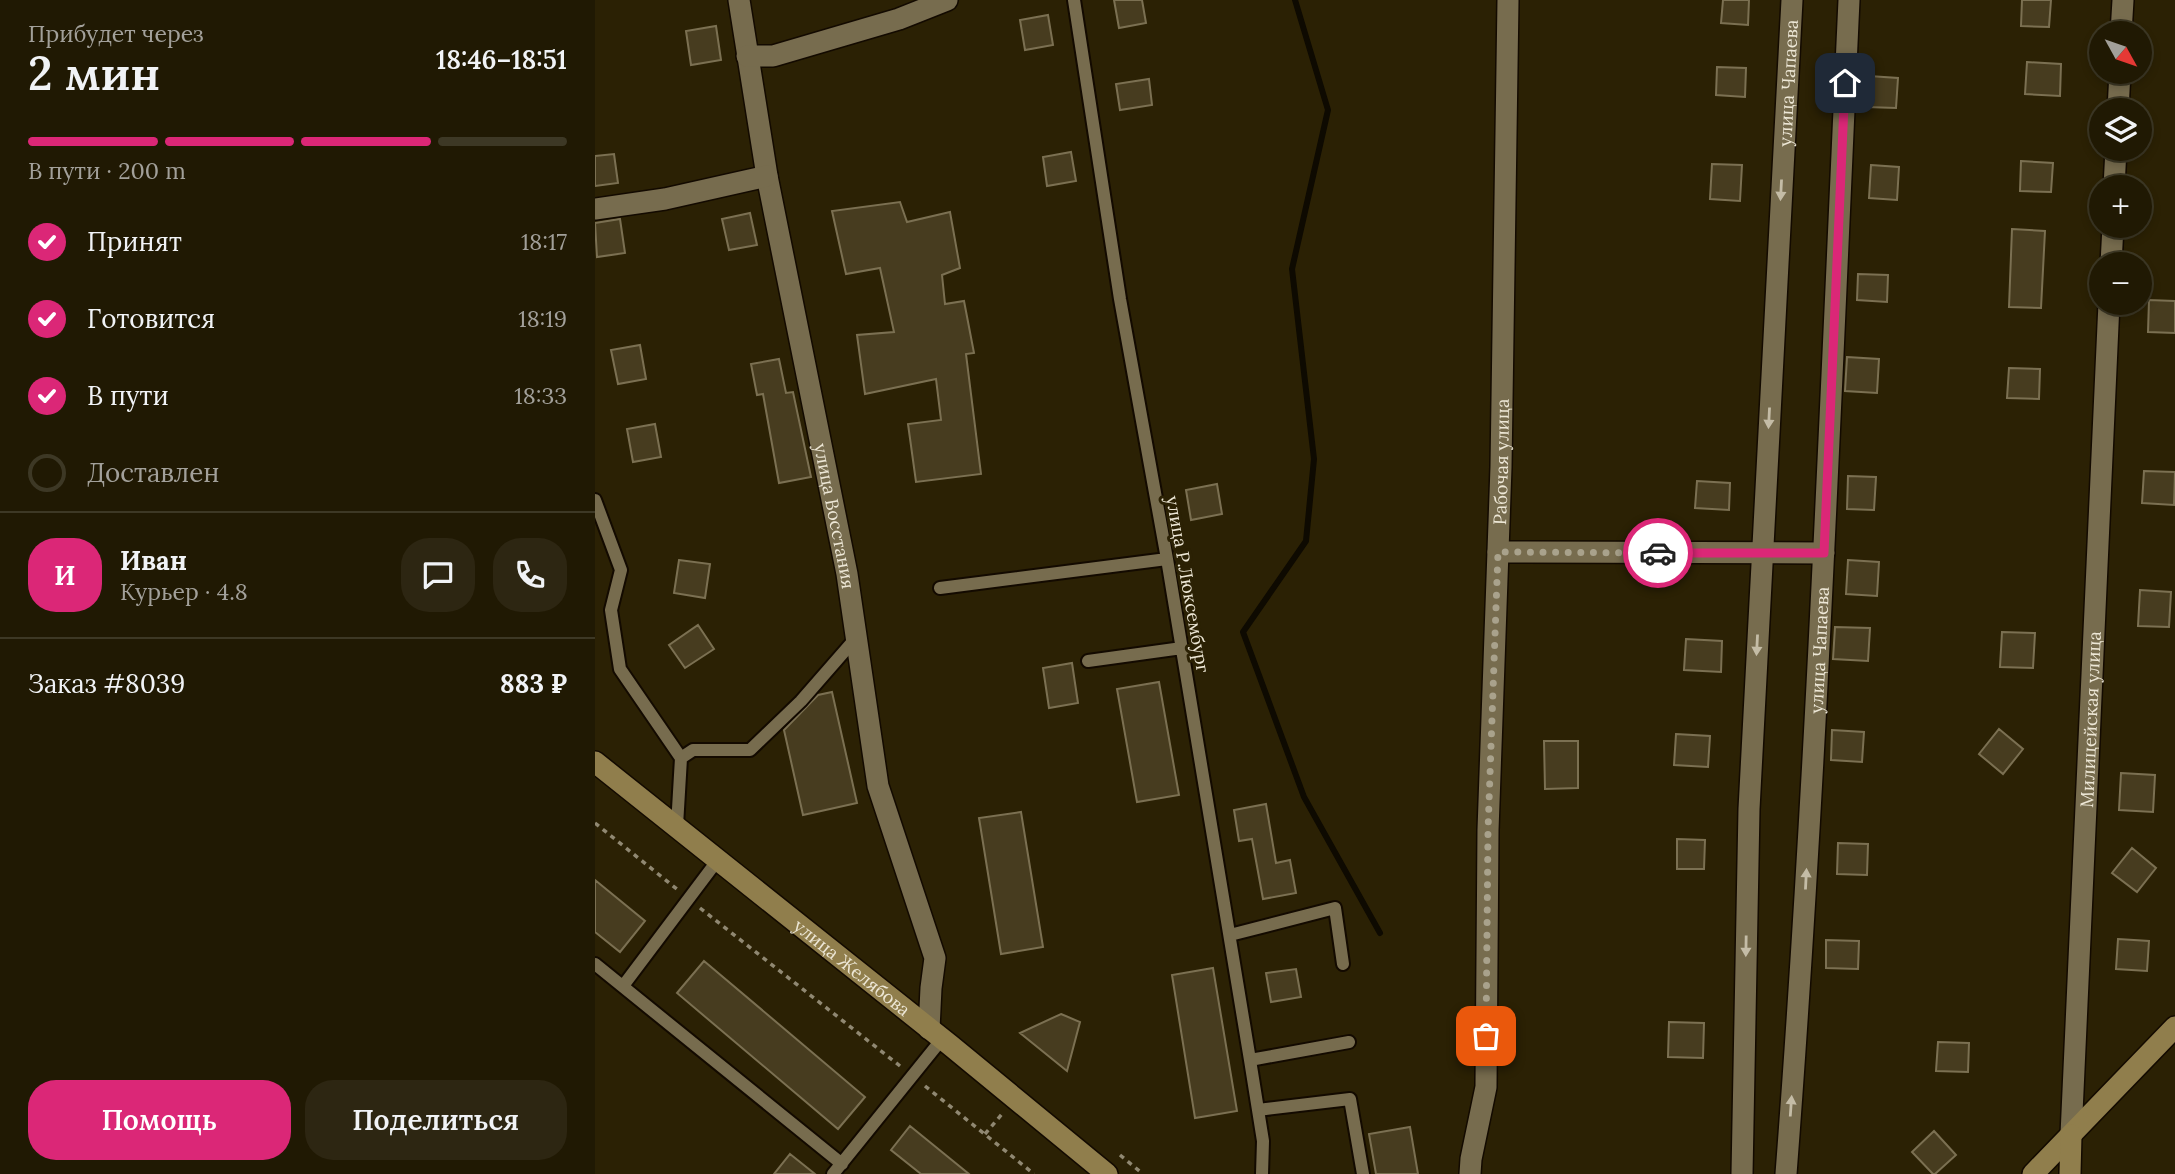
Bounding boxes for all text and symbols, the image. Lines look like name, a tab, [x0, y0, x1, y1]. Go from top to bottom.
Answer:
text: Прибудет через	[28, 19, 204, 48]
street label: улица Чапаева	[1773, 19, 1802, 147]
north arrow	[2089, 21, 2153, 84]
map controls	[2089, 21, 2152, 315]
text: 18:46–18:51	[436, 43, 567, 76]
text: 2 мин	[28, 44, 160, 103]
pin	[1815, 53, 1875, 113]
icon: home	[1826, 64, 1864, 102]
button: layers	[2089, 98, 2152, 161]
text: В пути · 200 m	[28, 156, 186, 185]
button: +	[2089, 175, 2152, 238]
one-way arrow	[1776, 180, 1787, 202]
icon: check	[28, 223, 66, 261]
text: Принят	[87, 225, 182, 258]
text: 18:17	[521, 227, 567, 256]
button: −	[2089, 252, 2152, 315]
icon: check	[28, 300, 66, 338]
text: Готовится	[87, 302, 215, 335]
text: 18:19	[518, 304, 567, 333]
icon: check	[28, 377, 66, 415]
text: В пути	[87, 379, 169, 412]
text: 18:33	[514, 381, 567, 410]
street label: Рабочая улица	[1487, 399, 1514, 525]
one-way arrow	[1764, 407, 1775, 429]
street label: улица Восстания	[809, 441, 861, 590]
text: Доставлен	[87, 456, 220, 489]
street label: улица Р.Люксембург	[1161, 494, 1215, 674]
courier	[1623, 518, 1693, 588]
icon: car	[1639, 534, 1677, 572]
button: chat	[401, 538, 475, 612]
button: phone	[493, 538, 567, 612]
text: Иван	[120, 544, 187, 577]
text: И	[54, 559, 76, 592]
text: Курьер · 4.8	[120, 577, 248, 606]
street label: улица Чапаева	[1804, 586, 1834, 714]
street label: Милицейская улица	[2074, 631, 2106, 808]
one-way arrow	[1752, 634, 1763, 656]
text: Заказ #8039	[28, 667, 185, 700]
text: 883 ₽	[500, 667, 567, 700]
one-way arrow	[1800, 868, 1811, 890]
street label: улица Желябова	[789, 914, 915, 1021]
one-way arrow	[1740, 935, 1752, 957]
pin	[1456, 1006, 1516, 1066]
icon: bag	[1467, 1017, 1505, 1055]
button: Помощь	[28, 1080, 291, 1160]
button: Поделиться	[305, 1080, 567, 1160]
one-way arrow	[1786, 1095, 1797, 1117]

